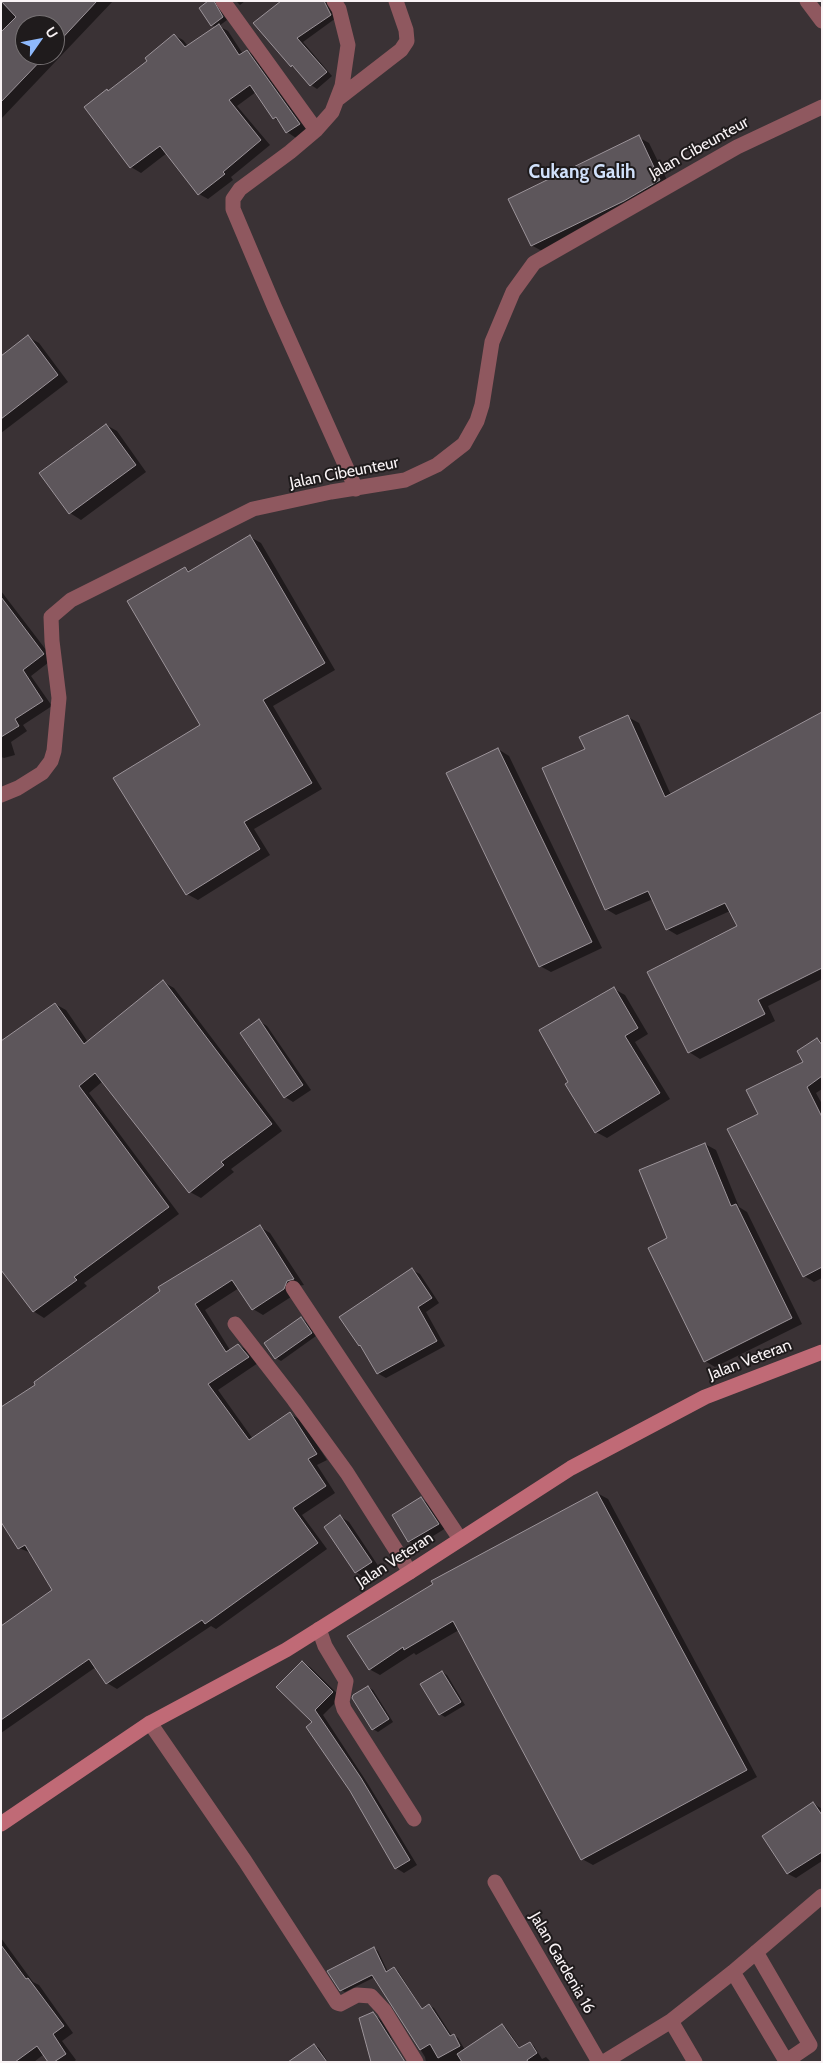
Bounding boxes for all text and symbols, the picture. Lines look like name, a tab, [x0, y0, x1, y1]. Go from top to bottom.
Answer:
north arrow	[15, 15, 65, 65]
text: U	[41, 23, 62, 41]
street label: Jalan Cibeunteur	[646, 113, 752, 183]
district label: Cukang Galih	[529, 161, 635, 183]
street label: Jalan Cibeunteur	[288, 453, 400, 493]
street label: Jalan Veteran	[706, 1335, 794, 1385]
street label: Jalan Veteran	[353, 1528, 437, 1592]
street label: Jalan Gardenia 16	[525, 1909, 599, 2017]

